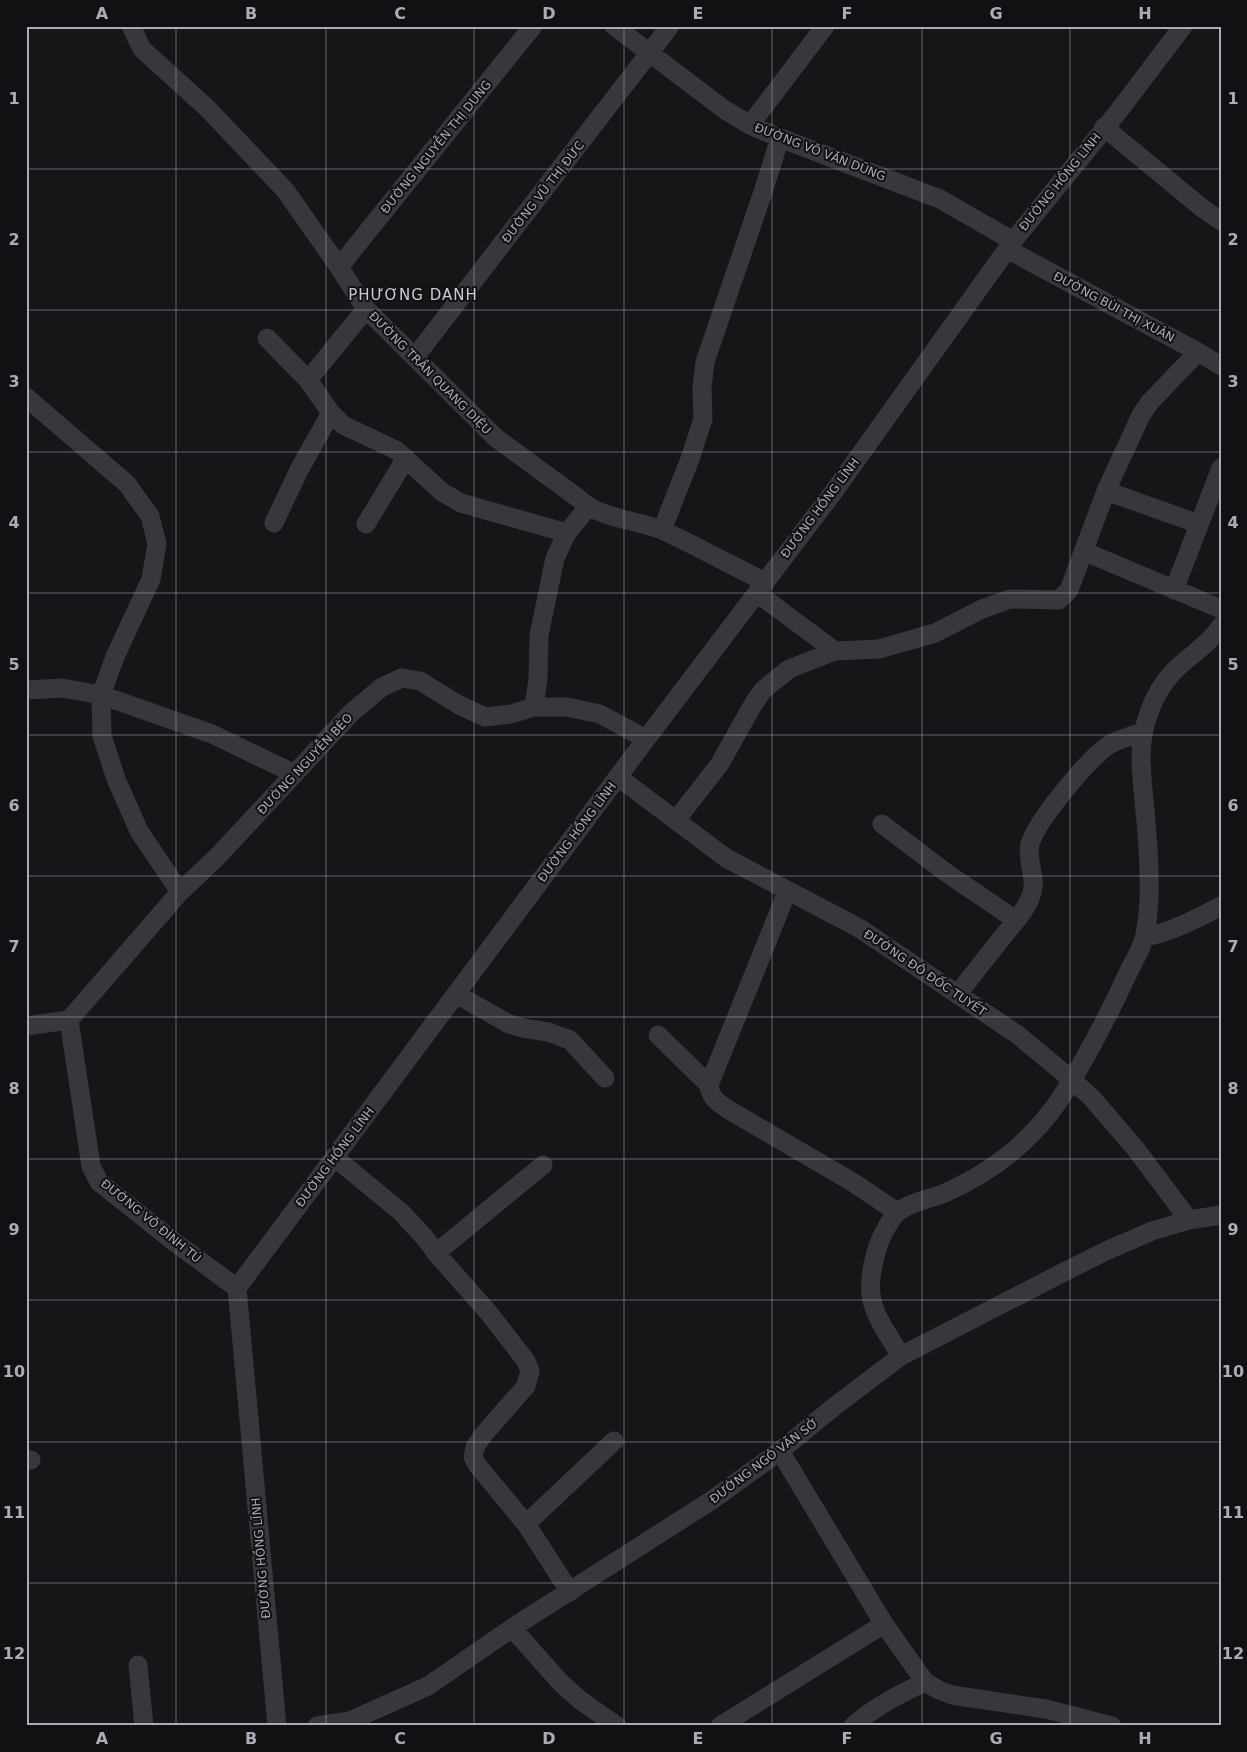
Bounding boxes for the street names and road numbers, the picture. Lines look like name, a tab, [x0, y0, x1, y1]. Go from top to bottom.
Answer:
street label: ĐƯỜNG NGUYỄN THỊ DUNG	[376, 76, 494, 216]
street label: ĐƯỜNG VÕ VĂN DŨNG	[752, 120, 888, 184]
street label: ĐƯỜNG HỒNG LĨNH	[1015, 129, 1104, 234]
street label: ĐƯỜNG VŨ THỊ ĐỨC	[498, 138, 587, 246]
street label: ĐƯỜNG BÙI THỊ XUÂN	[1051, 268, 1177, 345]
street label: ĐƯỜNG TRẦN QUANG DIỆU	[366, 308, 495, 437]
street label: ĐƯỜNG HỒNG LĨNH	[776, 454, 862, 561]
street label: ĐƯỜNG NGUYỄN BÈO	[253, 709, 355, 817]
street label: ĐƯỜNG HỒNG LĨNH	[533, 778, 619, 885]
street label: ĐƯỚNG ĐÔ ĐỐC TUYẾT	[861, 925, 990, 1020]
street label: ĐƯỜNG HỒNG LĨNH	[291, 1103, 377, 1210]
street label: ĐƯỜNG VÕ ĐÌNH TÚ	[98, 1176, 204, 1266]
street label: ĐƯỜNG NGÔ VĂN SỞ	[706, 1414, 821, 1506]
street label: ĐƯỜNG HỒNG LĨNH	[247, 1497, 273, 1619]

